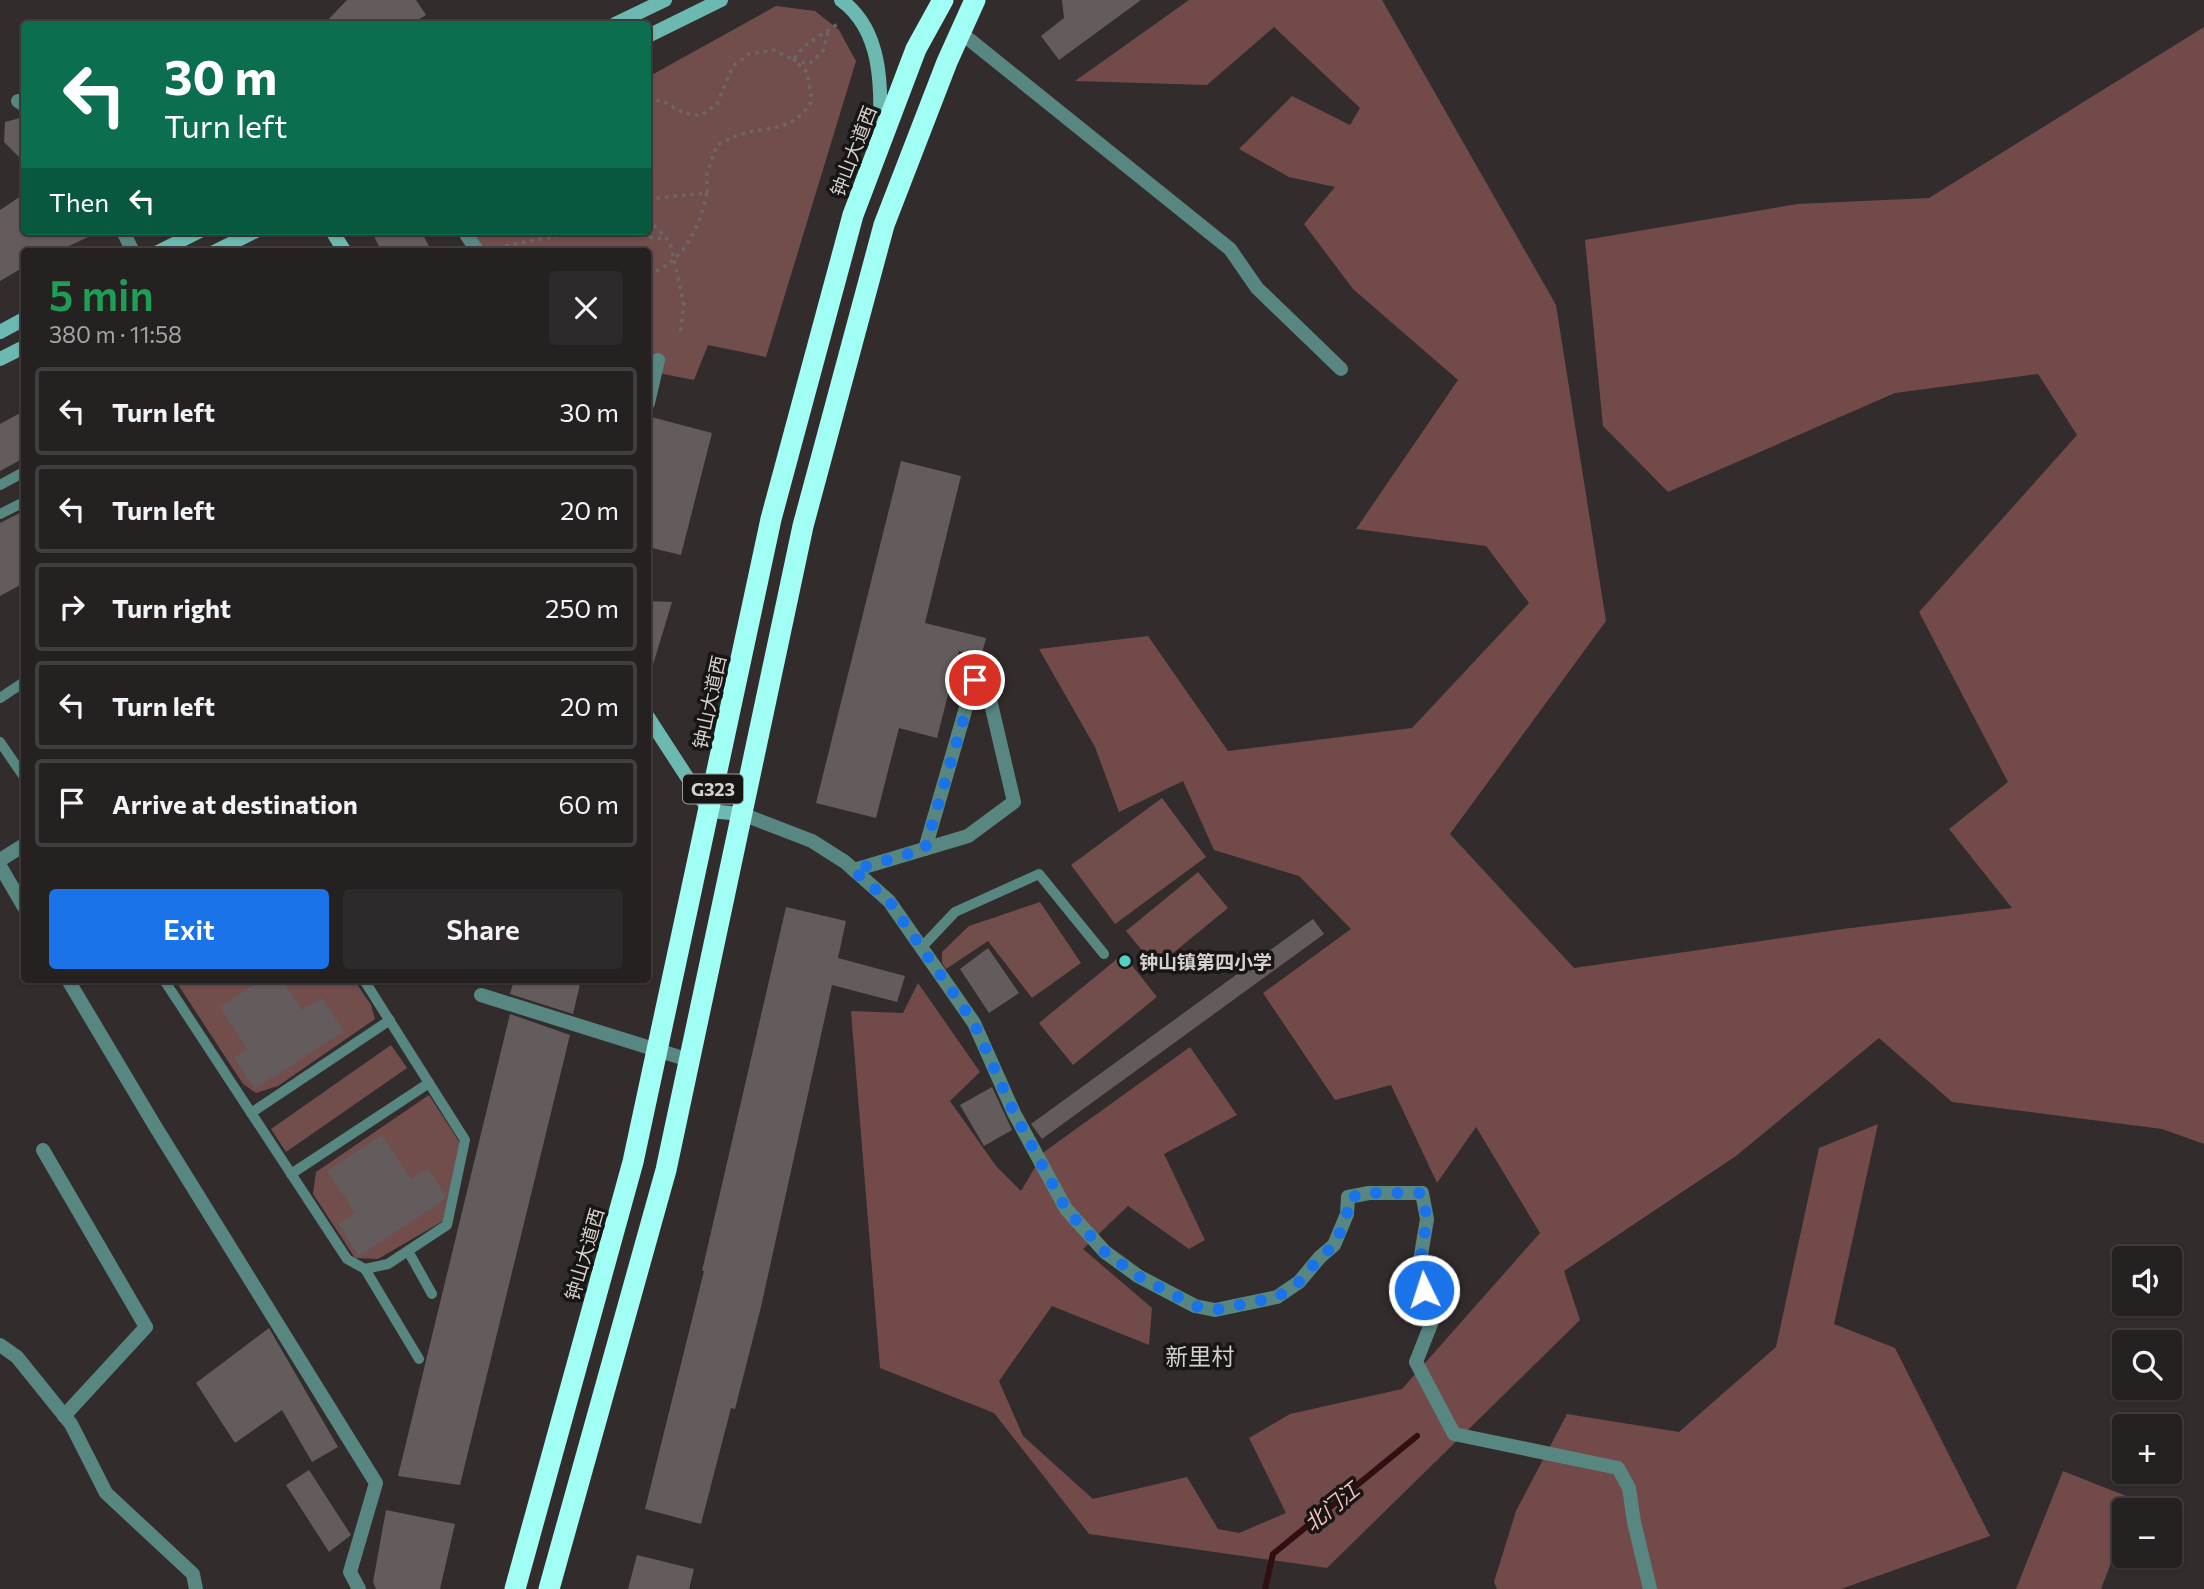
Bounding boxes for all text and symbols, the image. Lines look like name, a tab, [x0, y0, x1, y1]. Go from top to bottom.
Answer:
text: 30 m	[164, 45, 277, 105]
icon: left	[49, 49, 140, 140]
street label: 钟山大道西	[825, 103, 881, 199]
text: Turn left	[164, 105, 288, 145]
icon: left	[123, 182, 161, 220]
text: Then	[49, 186, 109, 217]
text: 5 min	[49, 268, 154, 320]
button: close	[549, 271, 623, 345]
text: 380 m · 11:58	[49, 320, 182, 348]
icon: left	[53, 392, 91, 430]
text: Turn left	[112, 396, 215, 427]
text: 30 m	[560, 396, 619, 427]
icon: left	[53, 490, 91, 528]
text: Turn left	[112, 494, 215, 525]
text: 20 m	[560, 494, 619, 525]
icon: right	[53, 588, 91, 626]
text: Turn right	[112, 592, 231, 623]
text: 250 m	[545, 592, 619, 623]
pin	[945, 650, 1005, 710]
street label: 钟山大道西	[688, 653, 730, 751]
icon: arrive	[956, 661, 994, 699]
icon: left	[53, 686, 91, 724]
text: Turn left	[112, 690, 215, 721]
text: 20 m	[560, 690, 619, 721]
road number: G323	[683, 774, 743, 804]
icon: arrive	[53, 784, 91, 822]
text: Arrive at destination	[112, 788, 358, 819]
text: 60 m	[559, 788, 619, 819]
button: Exit	[49, 889, 329, 969]
button: Share	[343, 889, 623, 969]
place label: 钟山镇第四小学	[1139, 950, 1272, 973]
marker: 钟山镇第四小学	[1117, 953, 1133, 969]
street label: 钟山大道西	[560, 1205, 608, 1303]
map controls	[2112, 1246, 2182, 1568]
button: sound	[2112, 1246, 2182, 1316]
position arrow	[1387, 1253, 1461, 1327]
button: search	[2112, 1330, 2182, 1400]
district label: 新里村	[1166, 1342, 1235, 1370]
button: +	[2112, 1414, 2182, 1484]
water label: 北门江	[1299, 1475, 1365, 1536]
button: −	[2112, 1498, 2182, 1568]

